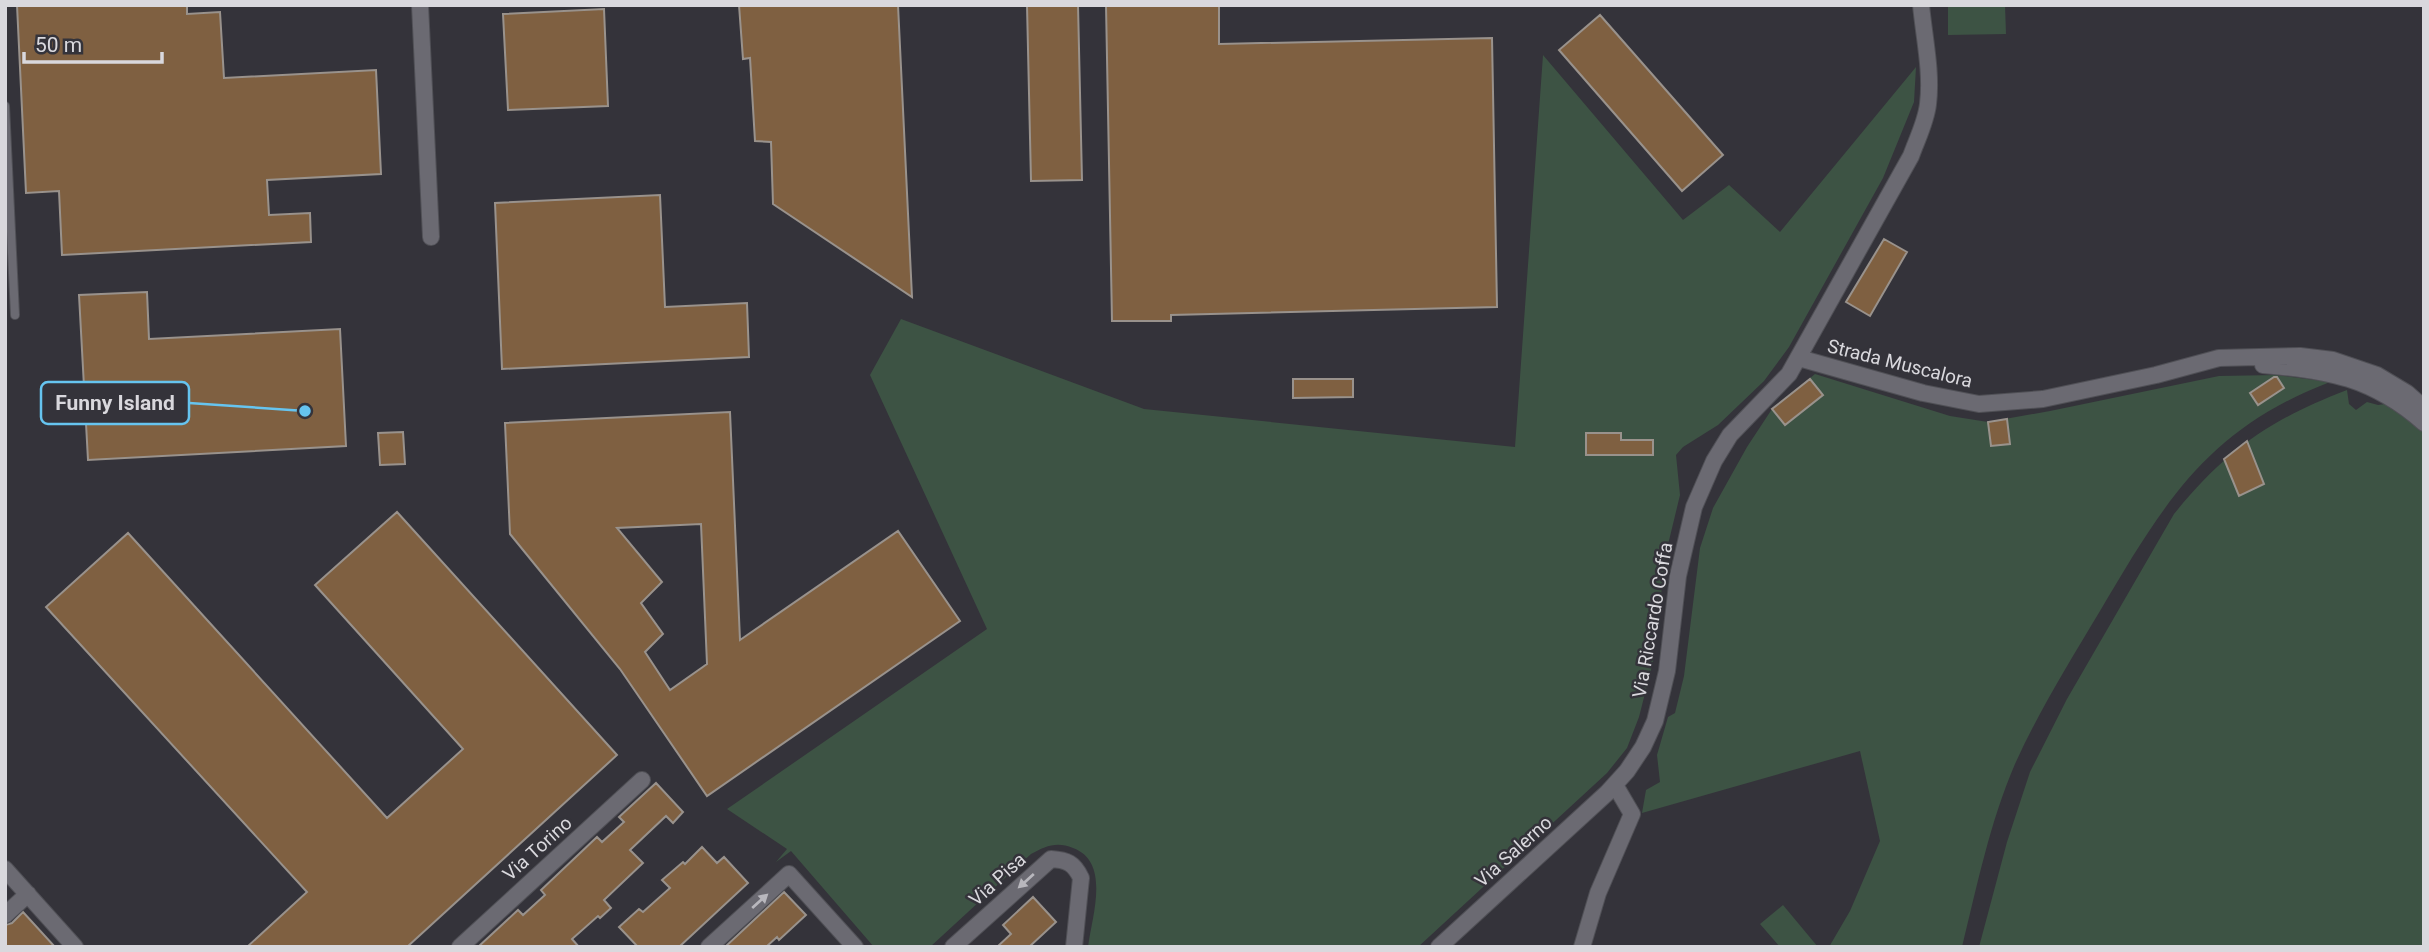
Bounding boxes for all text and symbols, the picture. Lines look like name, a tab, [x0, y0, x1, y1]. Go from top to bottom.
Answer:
scale bar	[24, 21, 163, 65]
text: 50 m	[35, 33, 82, 57]
street label: Strada Muscalora	[1825, 334, 1975, 393]
callout: Funny Island	[41, 382, 189, 424]
text: Funny Island	[55, 391, 175, 415]
street label: Via Riccardo Coffa	[1627, 540, 1678, 700]
street label: Via Torino	[498, 811, 577, 885]
street label: Via Salerno	[1470, 811, 1557, 892]
street label: Via Pisa	[964, 848, 1030, 911]
one-way arrow	[1018, 873, 1035, 888]
one-way arrow	[751, 893, 769, 909]

